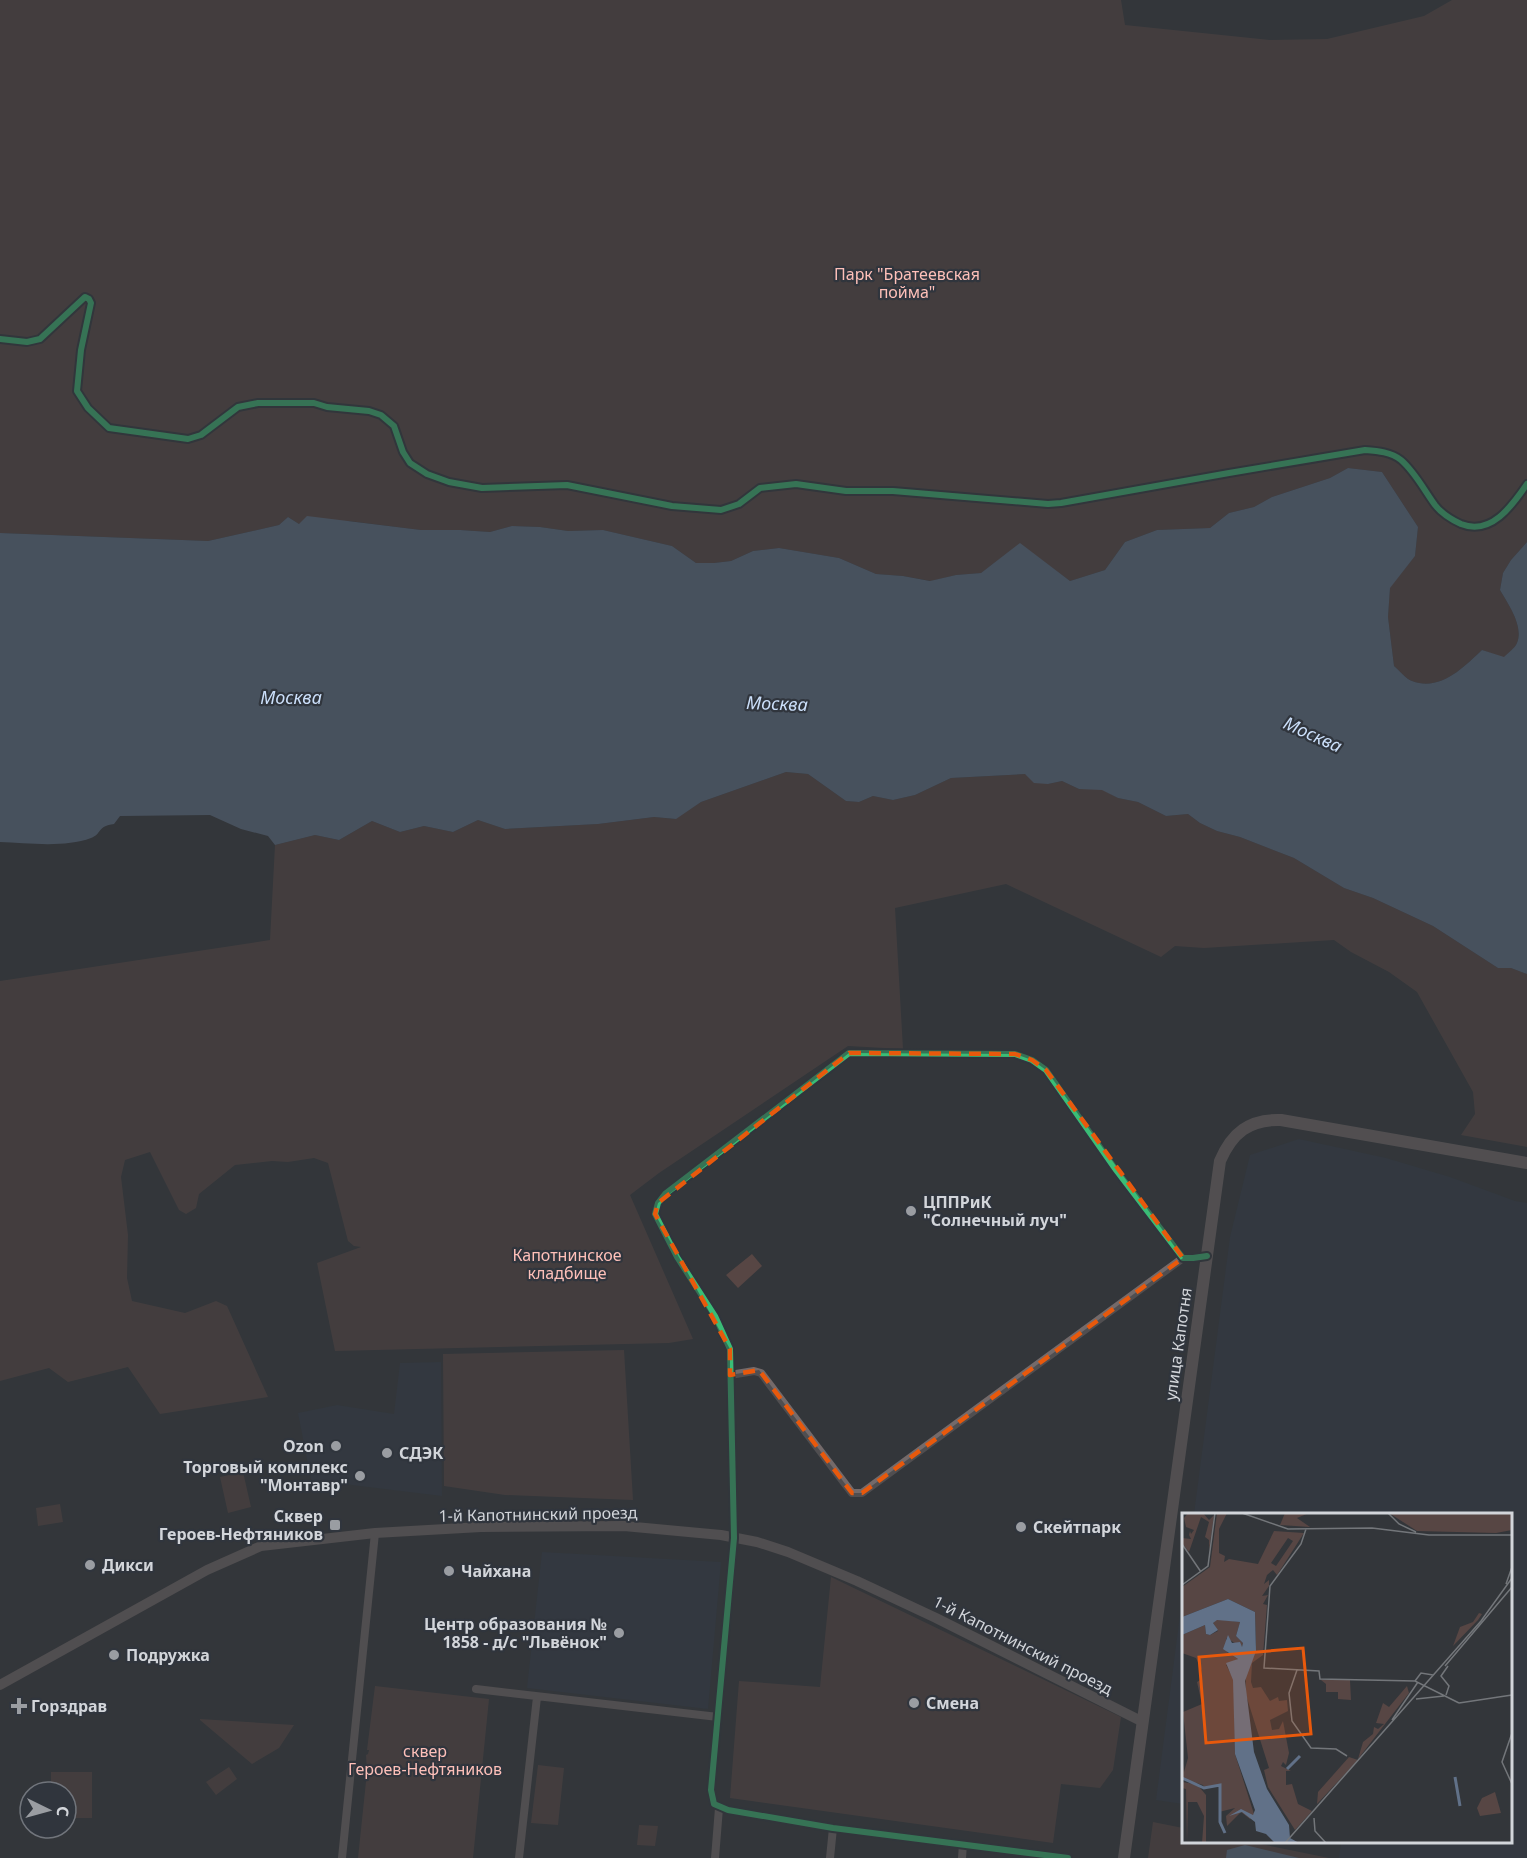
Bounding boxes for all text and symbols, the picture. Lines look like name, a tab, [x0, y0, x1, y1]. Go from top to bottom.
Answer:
park label: Парк "Братеевская пойма"	[834, 263, 980, 303]
water label: Москва	[260, 685, 322, 709]
water label: Москва	[746, 690, 808, 716]
water label: Москва	[1280, 710, 1346, 758]
place label: ЦППРиК "Солнечный луч"	[923, 1191, 1067, 1231]
marker: ЦППРиК "Солнечный луч"	[904, 1204, 918, 1218]
park label: Капотнинское кладбище	[512, 1244, 622, 1284]
street label: улица Капотня	[1159, 1286, 1197, 1402]
place label: Ozon	[283, 1435, 324, 1457]
marker: Ozon	[329, 1439, 343, 1453]
place label: СДЭК	[399, 1442, 444, 1464]
marker: СДЭК	[380, 1446, 394, 1460]
place label: Торговый комплекс "Монтавр"	[183, 1456, 348, 1496]
marker: Торговый комплекс "Монтавр"	[353, 1469, 367, 1483]
street label: 1-й Капотнинский проезд	[438, 1501, 638, 1527]
place label: Сквер Героев-Нефтяников	[159, 1505, 323, 1545]
inset map	[1182, 1513, 1512, 1843]
place label: Скейтпарк	[1033, 1516, 1121, 1538]
marker: Сквер Героев-Нефтяников	[328, 1518, 342, 1532]
marker: Скейтпарк	[1014, 1520, 1028, 1534]
place label: Дикси	[102, 1554, 154, 1576]
marker: Дикси	[83, 1558, 97, 1572]
place label: Чайхана	[461, 1560, 531, 1582]
marker: Чайхана	[442, 1564, 456, 1578]
street label: 1-й Капотнинский проезд	[929, 1590, 1117, 1700]
place label: Центр образования № 1858 - д/с "Львёнок"	[424, 1613, 607, 1653]
marker: Центр образования № 1858 - д/с "Львёнок"	[612, 1626, 626, 1640]
place label: Подружка	[126, 1644, 210, 1666]
marker: Подружка	[107, 1648, 121, 1662]
place label: Смена	[926, 1692, 979, 1714]
place label: Горздрав	[31, 1695, 107, 1717]
marker: Смена	[907, 1696, 921, 1710]
marker: Горздрав	[12, 1699, 26, 1713]
park label: сквер Героев-Нефтяников	[348, 1740, 502, 1780]
north arrow	[18, 1780, 78, 1840]
text: С	[52, 1805, 74, 1817]

